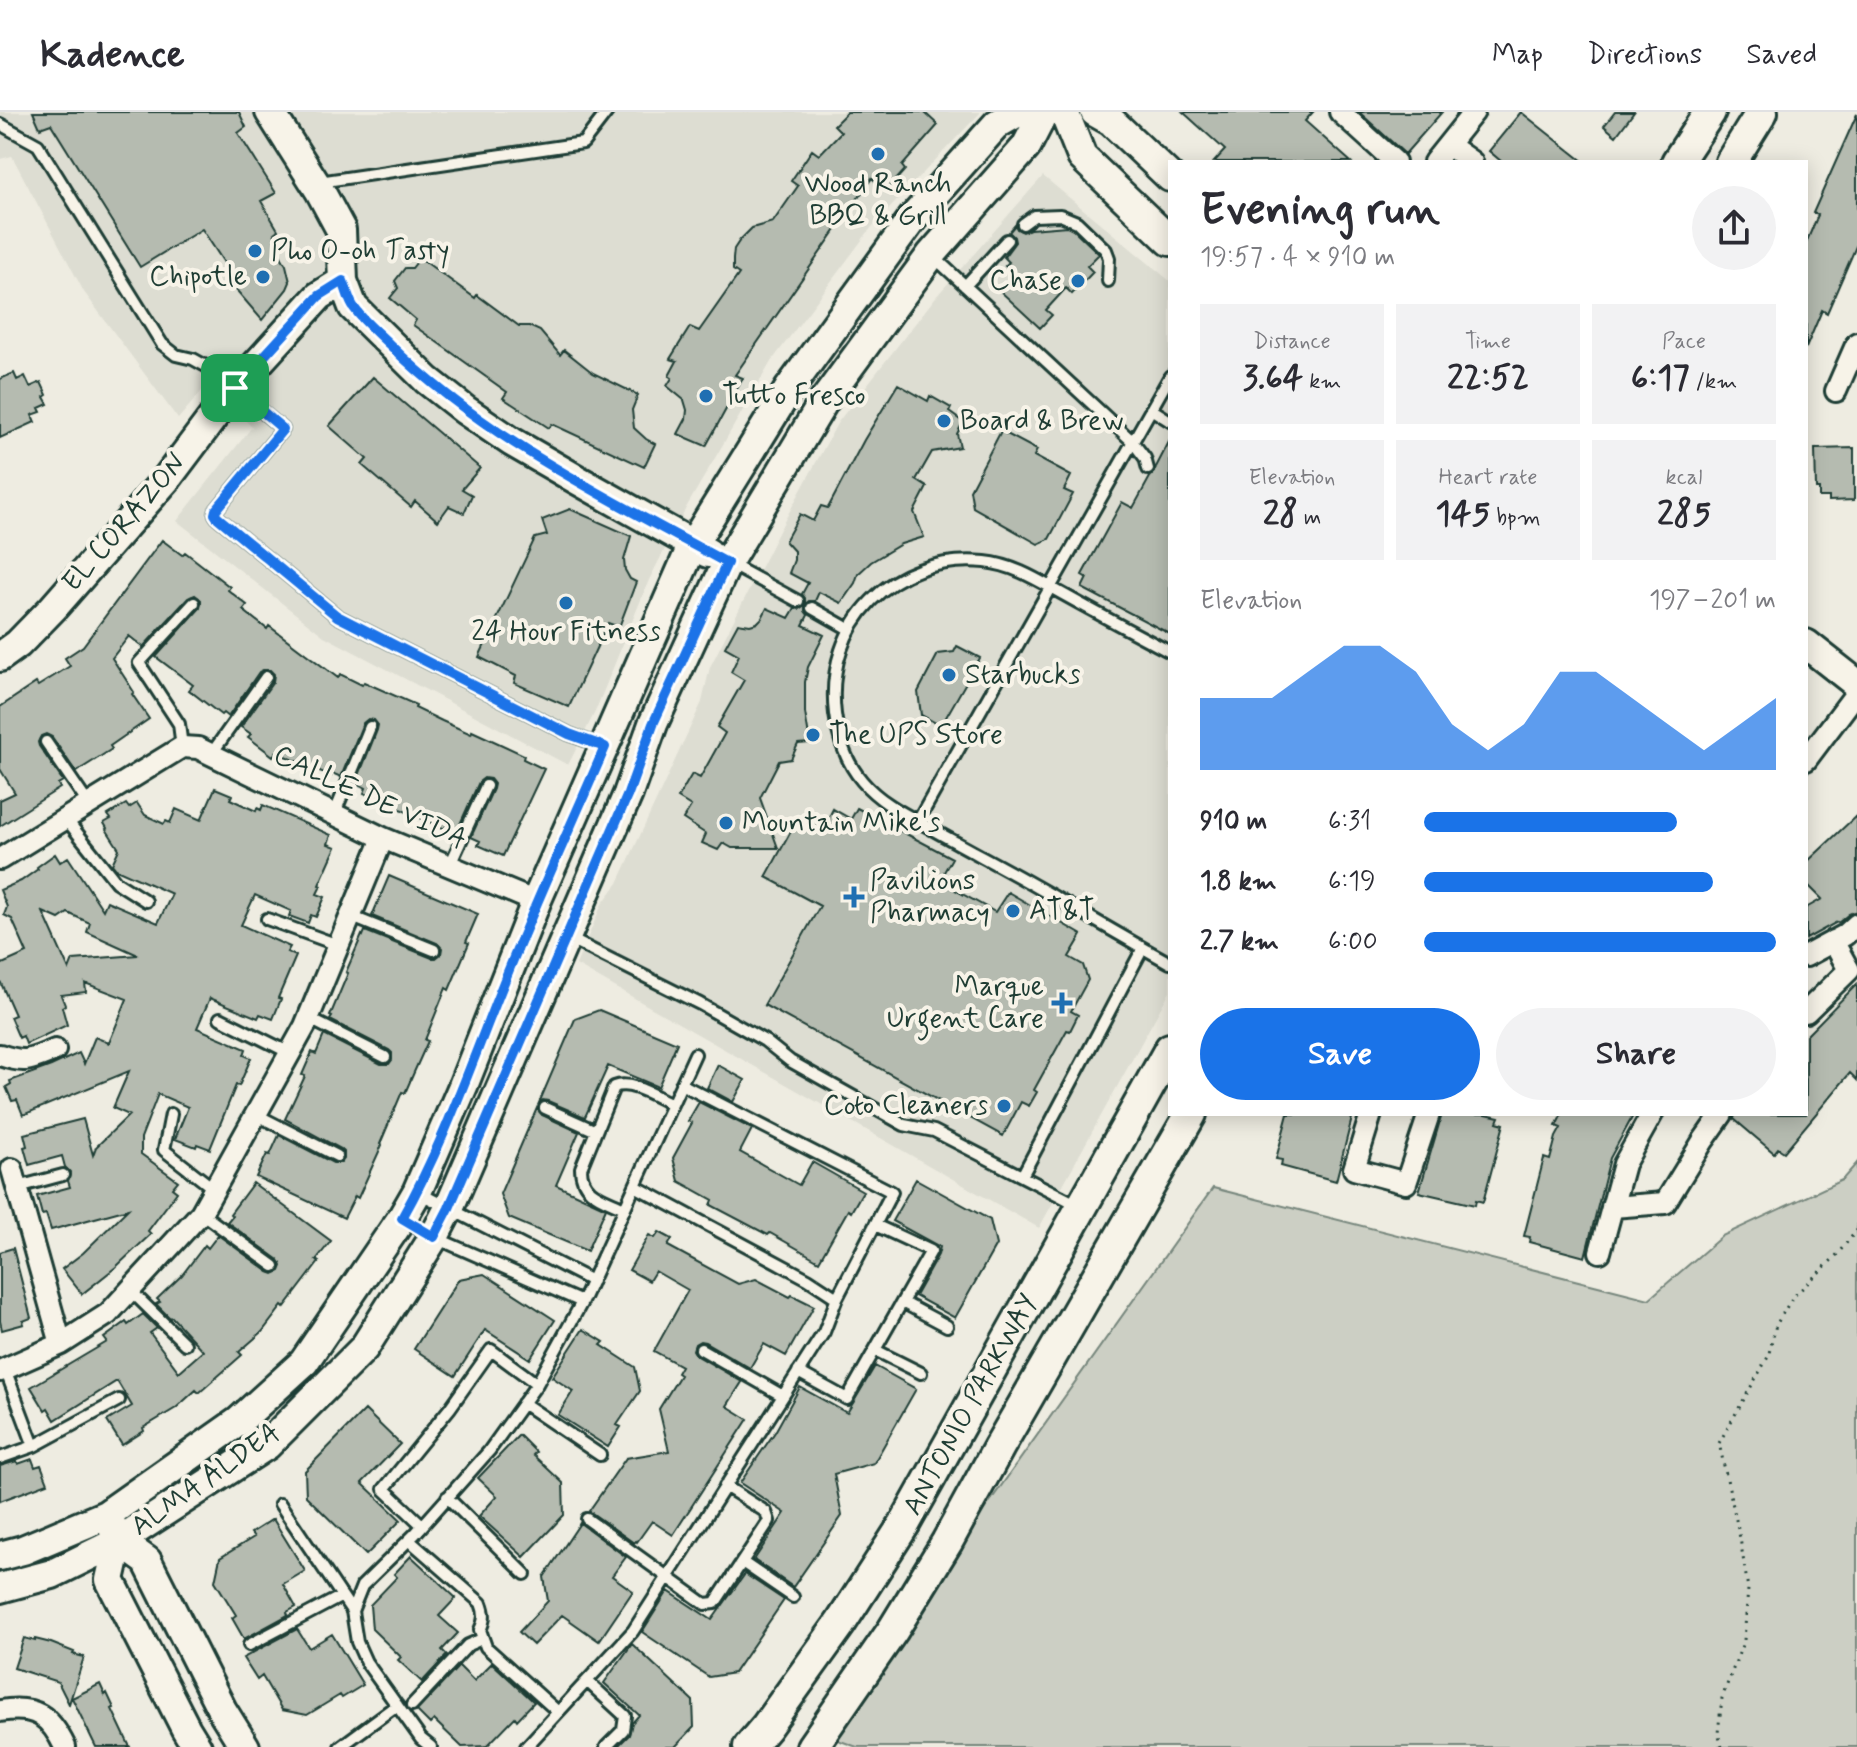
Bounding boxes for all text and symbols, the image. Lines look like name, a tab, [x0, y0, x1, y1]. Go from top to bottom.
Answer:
text: Kadence	[40, 31, 185, 80]
text: Map	[1492, 37, 1543, 74]
text: Directions	[1587, 37, 1702, 74]
text: Saved	[1746, 37, 1817, 74]
marker: Wood Ranch BBQ & Grill	[869, 145, 887, 163]
place label: Wood Ranch BBQ & Grill	[804, 166, 952, 235]
text: Evening run	[1200, 182, 1440, 240]
button: share	[1692, 186, 1776, 270]
place label: Pho O-oh Tasty	[271, 233, 449, 270]
text: 19:57 · 4 × 910 m	[1200, 241, 1395, 275]
marker: Pho O-oh Tasty	[246, 242, 264, 260]
place label: Chipotle	[149, 259, 247, 296]
place label: Chase	[989, 263, 1062, 300]
marker: Chipotle	[254, 268, 272, 286]
marker: Chase	[1069, 272, 1087, 290]
text: Distance	[1253, 328, 1331, 356]
text: Time	[1465, 328, 1511, 356]
text: Pace	[1662, 328, 1706, 356]
pin	[201, 354, 269, 422]
text: 3.64	[1243, 356, 1303, 401]
text: 22:52	[1447, 356, 1529, 401]
text: 6:17	[1631, 356, 1690, 401]
icon: arrive	[213, 366, 257, 410]
text: km	[1303, 368, 1341, 396]
text: /km	[1690, 368, 1737, 396]
place label: Tutto Fresco	[722, 378, 866, 415]
marker: Tutto Fresco	[697, 387, 715, 405]
place label: Board & Brew	[960, 403, 1124, 440]
marker: Board & Brew	[935, 412, 953, 430]
street label: EL CORAZON	[54, 446, 196, 600]
text: Elevation	[1249, 464, 1335, 492]
text: Heart rate	[1439, 464, 1537, 492]
text: kcal	[1666, 464, 1702, 492]
text: 28	[1263, 492, 1298, 537]
text: 145	[1436, 492, 1490, 537]
text: 285	[1657, 492, 1711, 537]
text: m	[1298, 504, 1321, 532]
text: bpm	[1490, 504, 1541, 532]
text: Elevation	[1200, 584, 1302, 618]
text: 197–201 m	[1649, 584, 1776, 618]
marker: 24 Hour Fitness	[557, 594, 575, 612]
place label: 24 Hour Fitness	[471, 614, 661, 651]
place label: Starbucks	[965, 657, 1081, 694]
marker: Starbucks	[940, 666, 958, 684]
place label: The UPS Store	[829, 717, 1003, 754]
marker: The UPS Store	[804, 726, 822, 744]
street label: CALLE DE VIDA	[267, 737, 473, 859]
place label: Mountain Mike's	[742, 805, 940, 842]
text: 910 m	[1200, 805, 1267, 839]
text: 6:31	[1328, 805, 1371, 839]
marker: Mountain Mike's	[717, 814, 735, 832]
place label: Pavilions Pharmacy	[870, 863, 990, 932]
text: 1.8 km	[1200, 865, 1277, 899]
text: 6:19	[1328, 865, 1375, 899]
marker: Pavilions Pharmacy	[845, 888, 863, 906]
place label: AT&T	[1029, 893, 1095, 930]
marker: AT&T	[1004, 902, 1022, 920]
text: 2.7 km	[1200, 925, 1279, 959]
text: 6:00	[1328, 925, 1378, 959]
place label: Marque Urgent Care	[887, 969, 1044, 1041]
marker: Marque Urgent Care	[1051, 992, 1073, 1014]
button: Save	[1200, 1008, 1480, 1100]
button: Share	[1496, 1008, 1776, 1100]
place label: Coto Cleaners	[824, 1088, 988, 1125]
marker: Coto Cleaners	[995, 1097, 1013, 1115]
street label: ANTONIO PARKWAY	[895, 1288, 1047, 1522]
street label: ALMA ALDEA	[124, 1415, 288, 1545]

